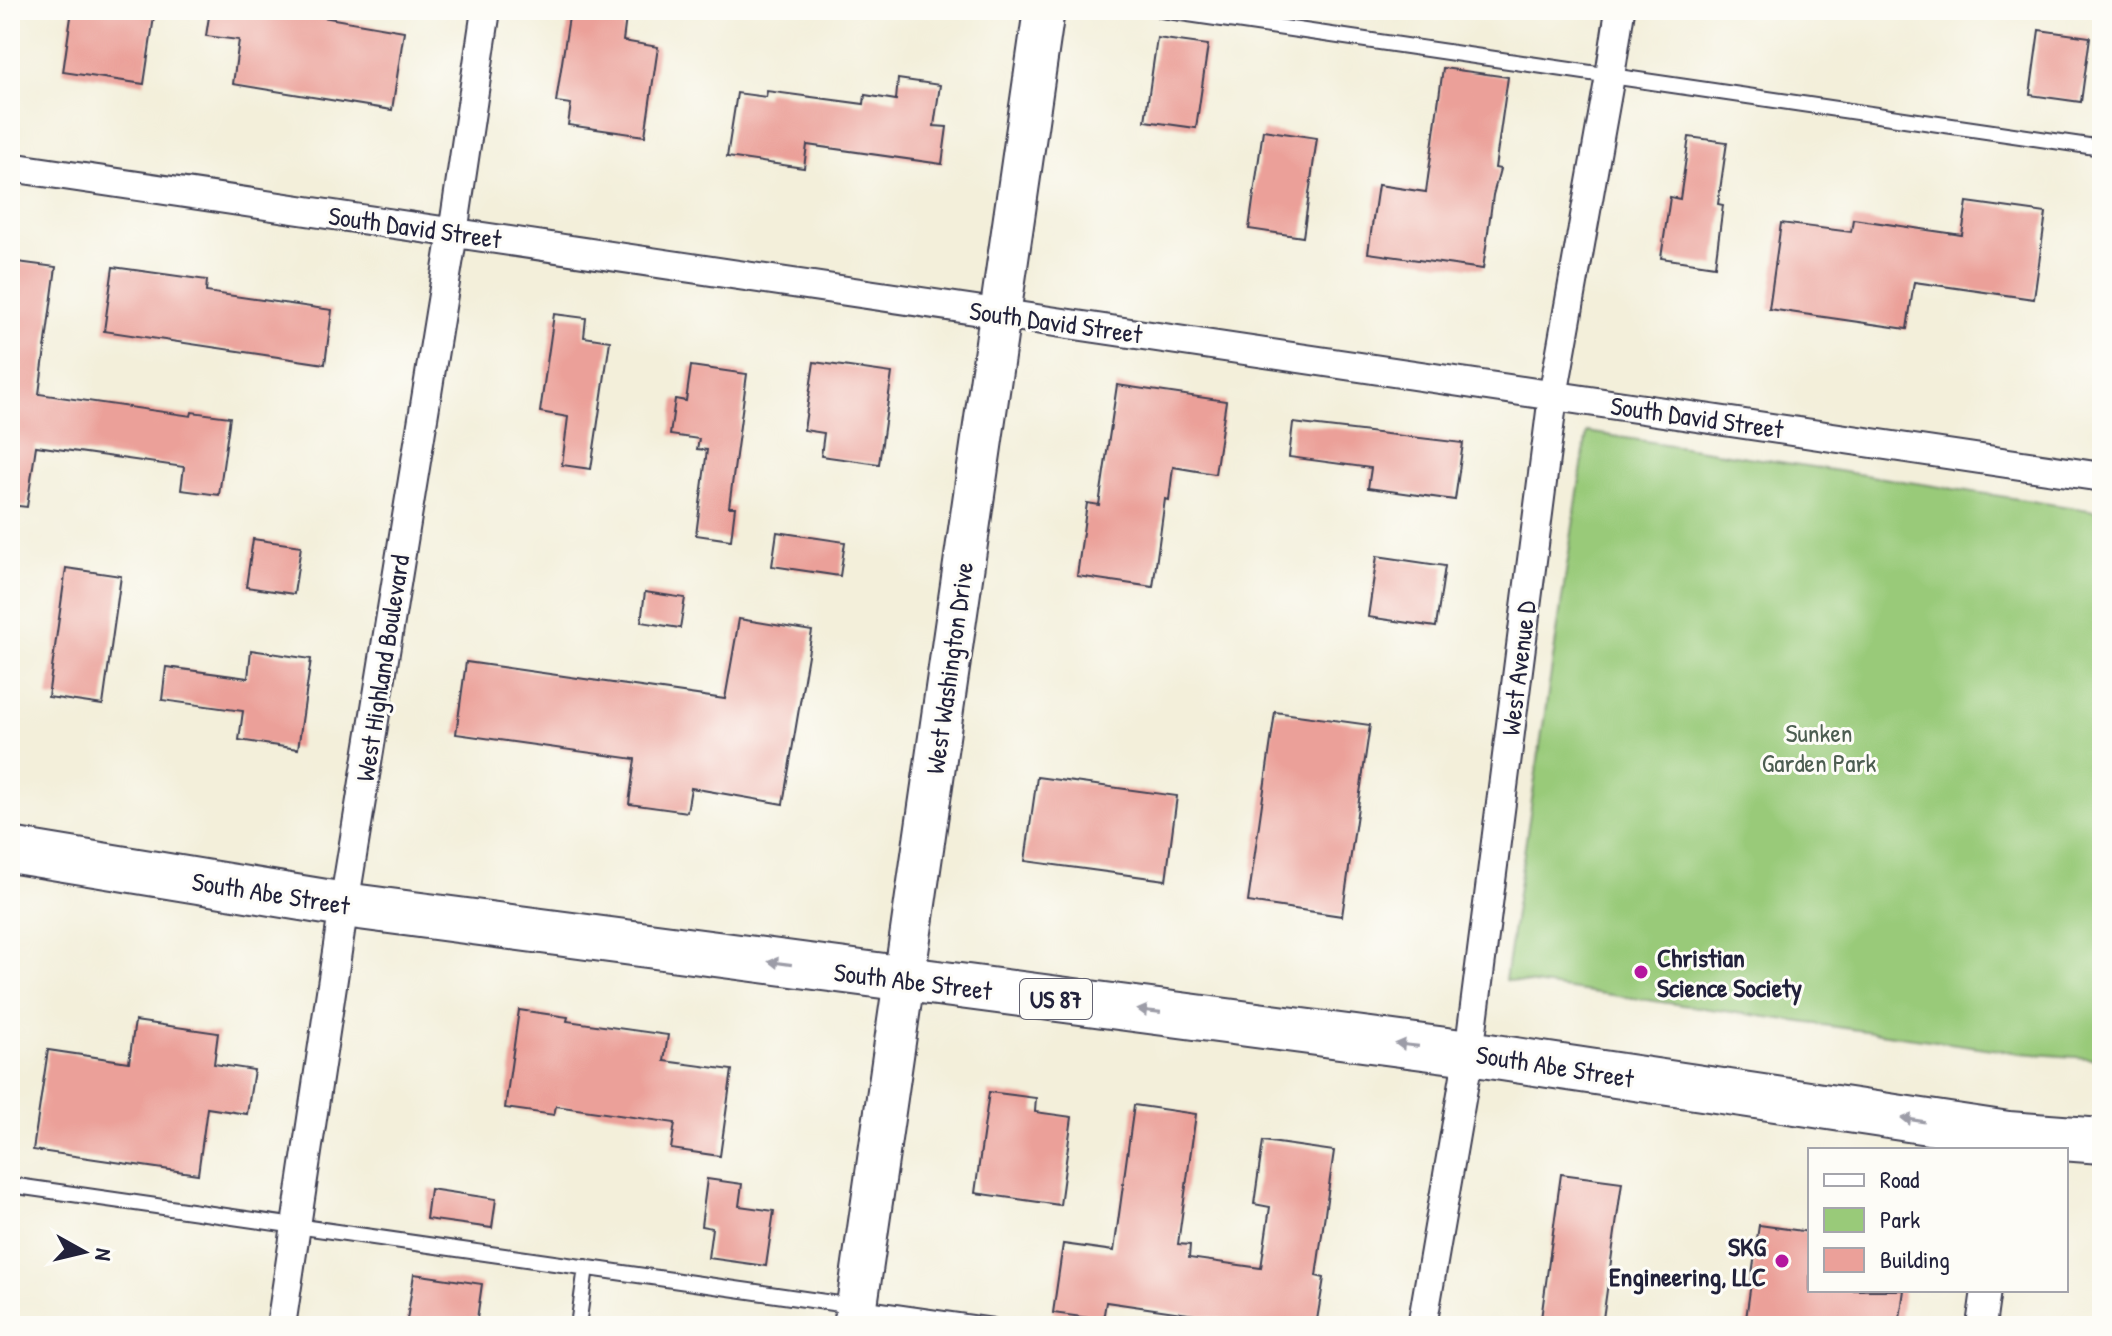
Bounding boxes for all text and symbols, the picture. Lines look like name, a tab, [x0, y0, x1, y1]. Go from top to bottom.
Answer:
street label: South David Street	[326, 198, 505, 257]
street label: South David Street	[967, 293, 1146, 352]
street label: South David Street	[1608, 388, 1787, 447]
street label: West Highland Boulevard	[347, 552, 417, 784]
street label: West Washington Drive	[917, 560, 981, 776]
street label: West Avenue D	[1492, 598, 1544, 737]
park label: Sunken Garden Park	[1762, 715, 1876, 780]
street label: South Abe Street	[190, 863, 353, 923]
place label: Christian Science Society	[1657, 940, 1802, 1006]
street label: South Abe Street	[832, 954, 995, 1008]
one-way arrow	[767, 956, 792, 969]
marker: Christian Science Society	[1632, 963, 1650, 981]
road number: US 87	[1020, 979, 1092, 1019]
one-way arrow	[1136, 1004, 1161, 1017]
street label: South Abe Street	[1474, 1036, 1637, 1096]
one-way arrow	[1394, 1038, 1419, 1051]
one-way arrow	[1900, 1113, 1925, 1126]
legend	[1808, 1148, 2068, 1292]
text: Road	[1880, 1163, 1919, 1195]
text: Park	[1880, 1203, 1920, 1235]
north arrow	[44, 1212, 124, 1292]
place label: SKG Engineering, LLC	[1609, 1229, 1767, 1295]
text: Building	[1880, 1243, 1950, 1275]
text: N	[88, 1247, 119, 1263]
marker: SKG Engineering, LLC	[1773, 1252, 1791, 1270]

